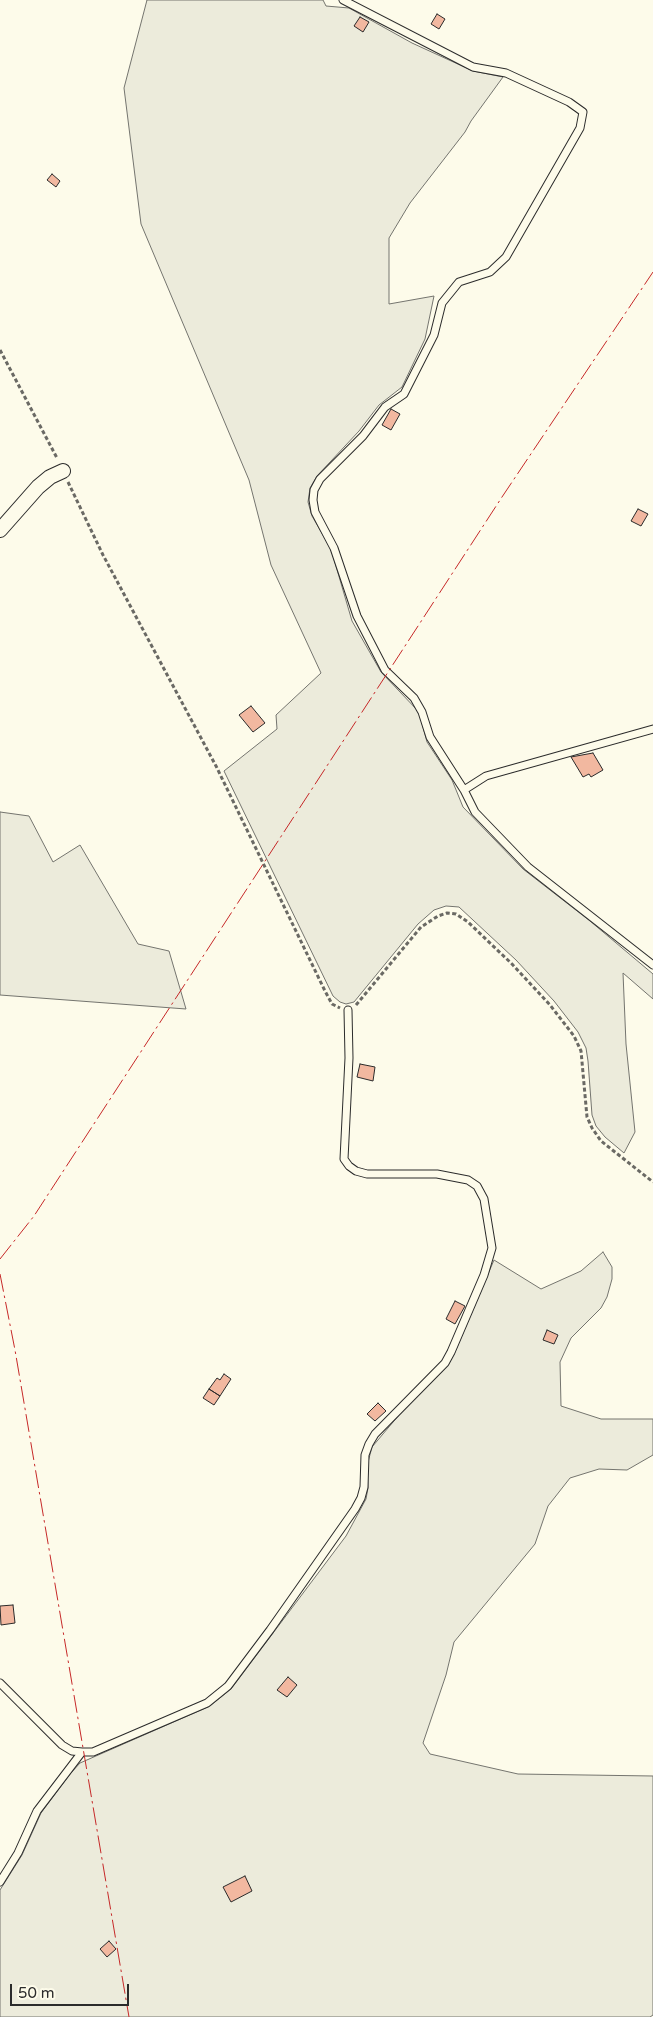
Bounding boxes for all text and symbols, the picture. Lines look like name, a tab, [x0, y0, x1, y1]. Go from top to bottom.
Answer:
scale bar	[12, 1974, 131, 2006]
text: 50 m	[18, 1984, 55, 2002]

